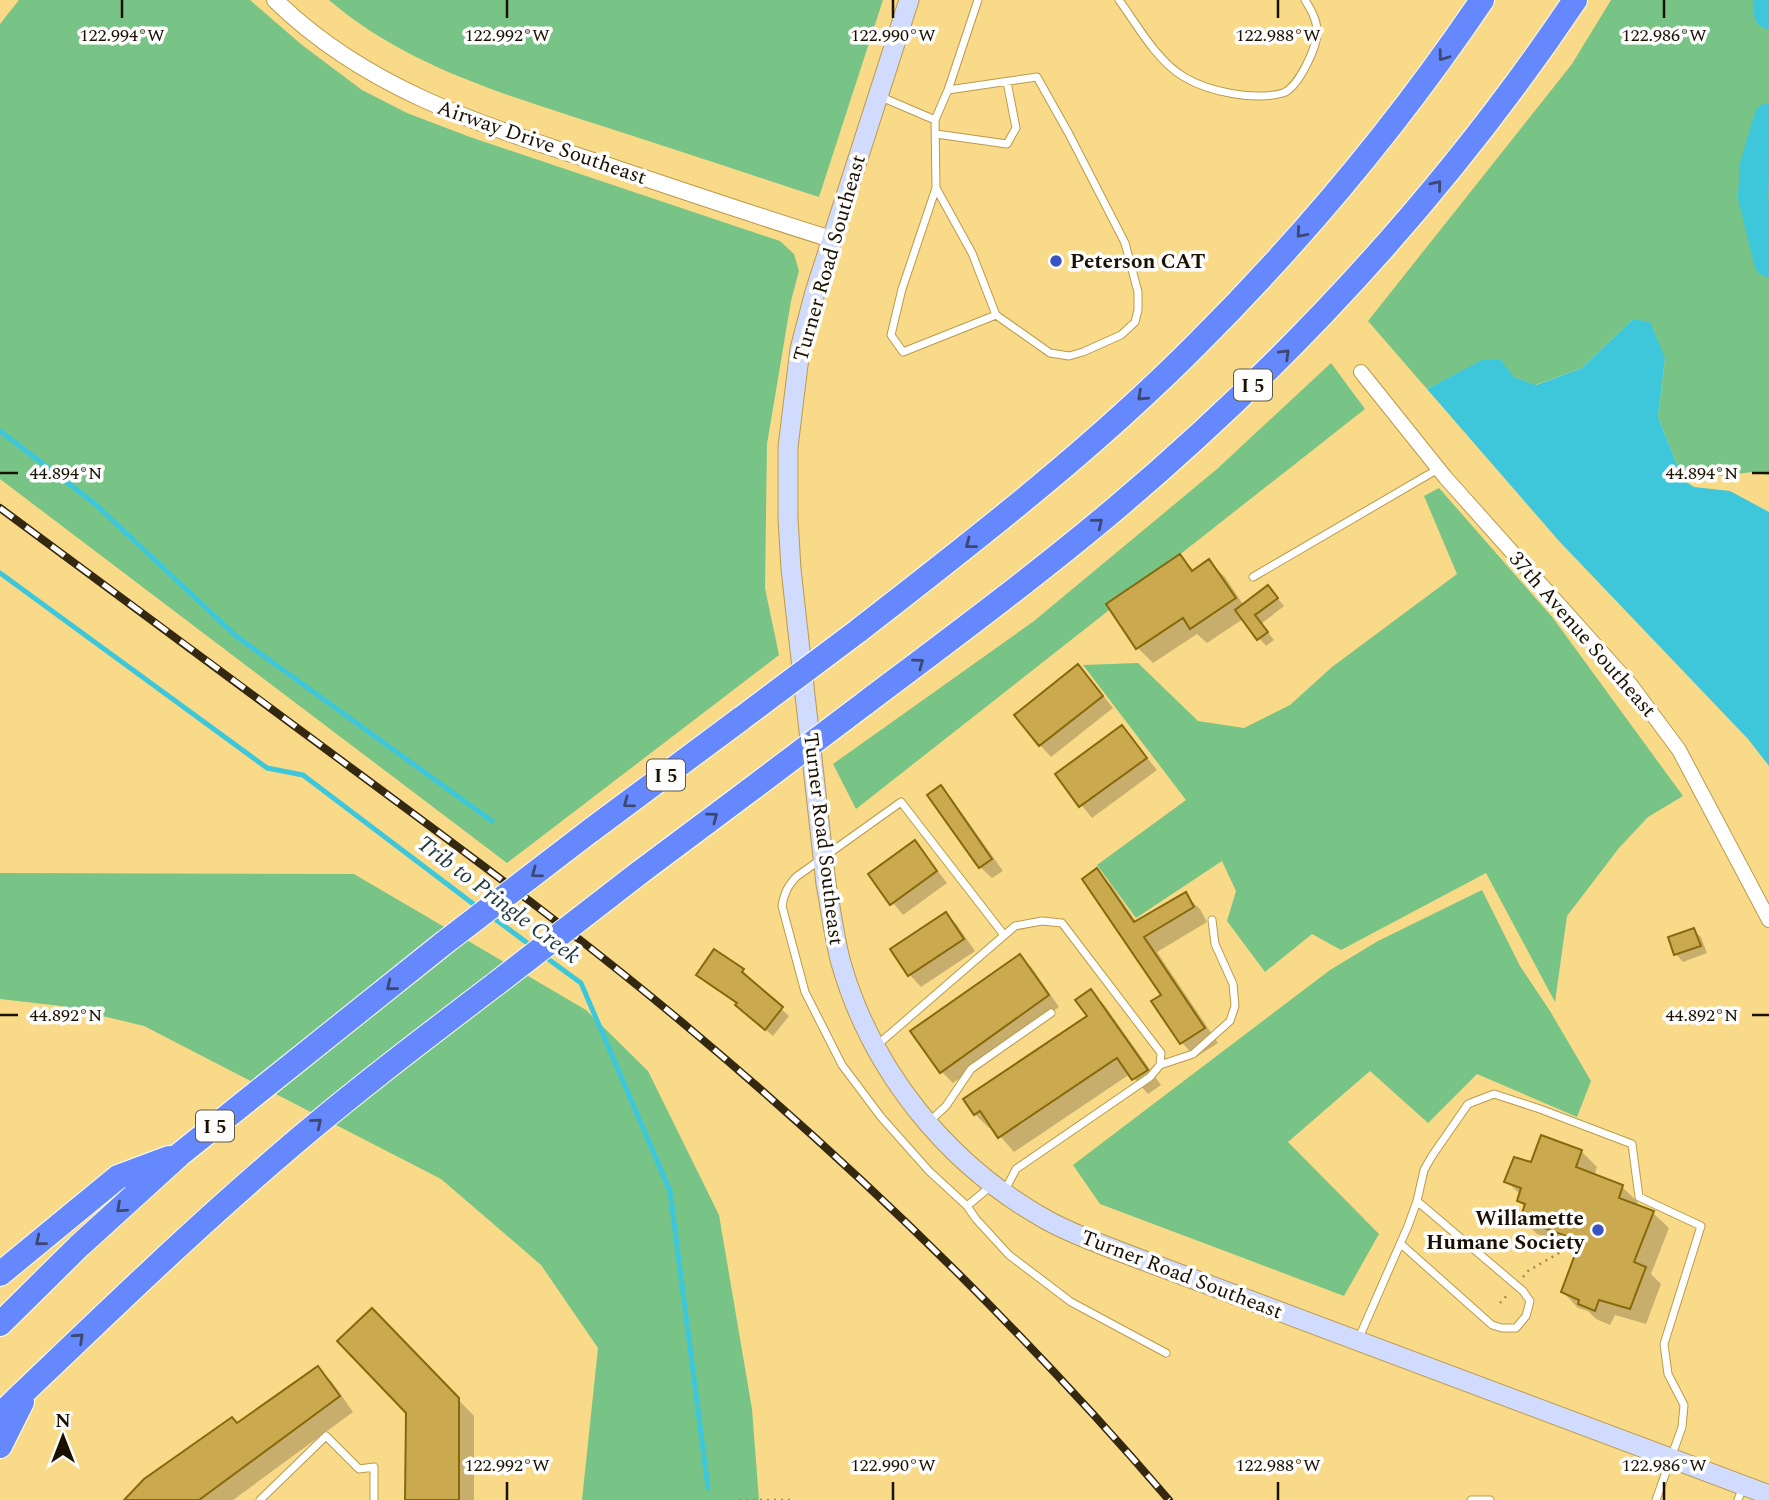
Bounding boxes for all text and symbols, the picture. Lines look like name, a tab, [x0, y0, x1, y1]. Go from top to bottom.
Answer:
text: 122.994°W	[79, 22, 165, 49]
text: 122.992°W	[464, 22, 550, 49]
text: 122.990°W	[850, 22, 936, 49]
text: 122.988°W	[1235, 22, 1321, 49]
text: 122.986°W	[1621, 22, 1707, 49]
one-way arrow	[1439, 48, 1451, 61]
street label: Airway Drive Southeast	[433, 92, 651, 194]
street label: Turner Road Southeast	[785, 151, 875, 365]
one-way arrow	[1429, 180, 1441, 193]
one-way arrow	[1296, 225, 1309, 238]
place label: Peterson CAT	[1070, 246, 1206, 278]
marker: Peterson CAT	[1048, 253, 1064, 269]
one-way arrow	[1277, 349, 1290, 362]
road number: I 5	[1234, 370, 1272, 400]
one-way arrow	[1137, 388, 1150, 400]
text: 44.894°N	[30, 460, 102, 487]
text: 44.894°N	[1666, 460, 1738, 487]
one-way arrow	[1091, 518, 1103, 531]
one-way arrow	[965, 536, 977, 549]
street label: 37th Avenue Southeast	[1501, 544, 1664, 725]
one-way arrow	[911, 658, 923, 671]
street label: Turner Road Southeast	[794, 731, 852, 947]
road number: I 5	[647, 760, 685, 790]
one-way arrow	[624, 795, 636, 807]
one-way arrow	[706, 813, 718, 825]
water label: Trib to Pringle Creek	[409, 827, 587, 974]
one-way arrow	[531, 864, 544, 877]
one-way arrow	[386, 977, 398, 990]
text: 44.892°N	[30, 1002, 102, 1029]
text: 44.892°N	[1666, 1002, 1738, 1029]
road number: I 5	[196, 1110, 234, 1142]
one-way arrow	[309, 1119, 322, 1131]
one-way arrow	[116, 1200, 129, 1212]
place label: Willamette Humane Society	[1426, 1203, 1585, 1259]
street label: Turner Road Southeast	[1076, 1222, 1287, 1328]
marker: Willamette Humane Society	[1590, 1222, 1606, 1238]
one-way arrow	[35, 1233, 48, 1245]
one-way arrow	[71, 1333, 84, 1346]
north arrow	[28, 1402, 98, 1472]
text: N	[55, 1407, 71, 1436]
text: 122.992°W	[464, 1452, 550, 1479]
text: 122.990°W	[850, 1452, 936, 1479]
text: 122.988°W	[1235, 1452, 1321, 1479]
text: 122.986°W	[1621, 1452, 1707, 1479]

